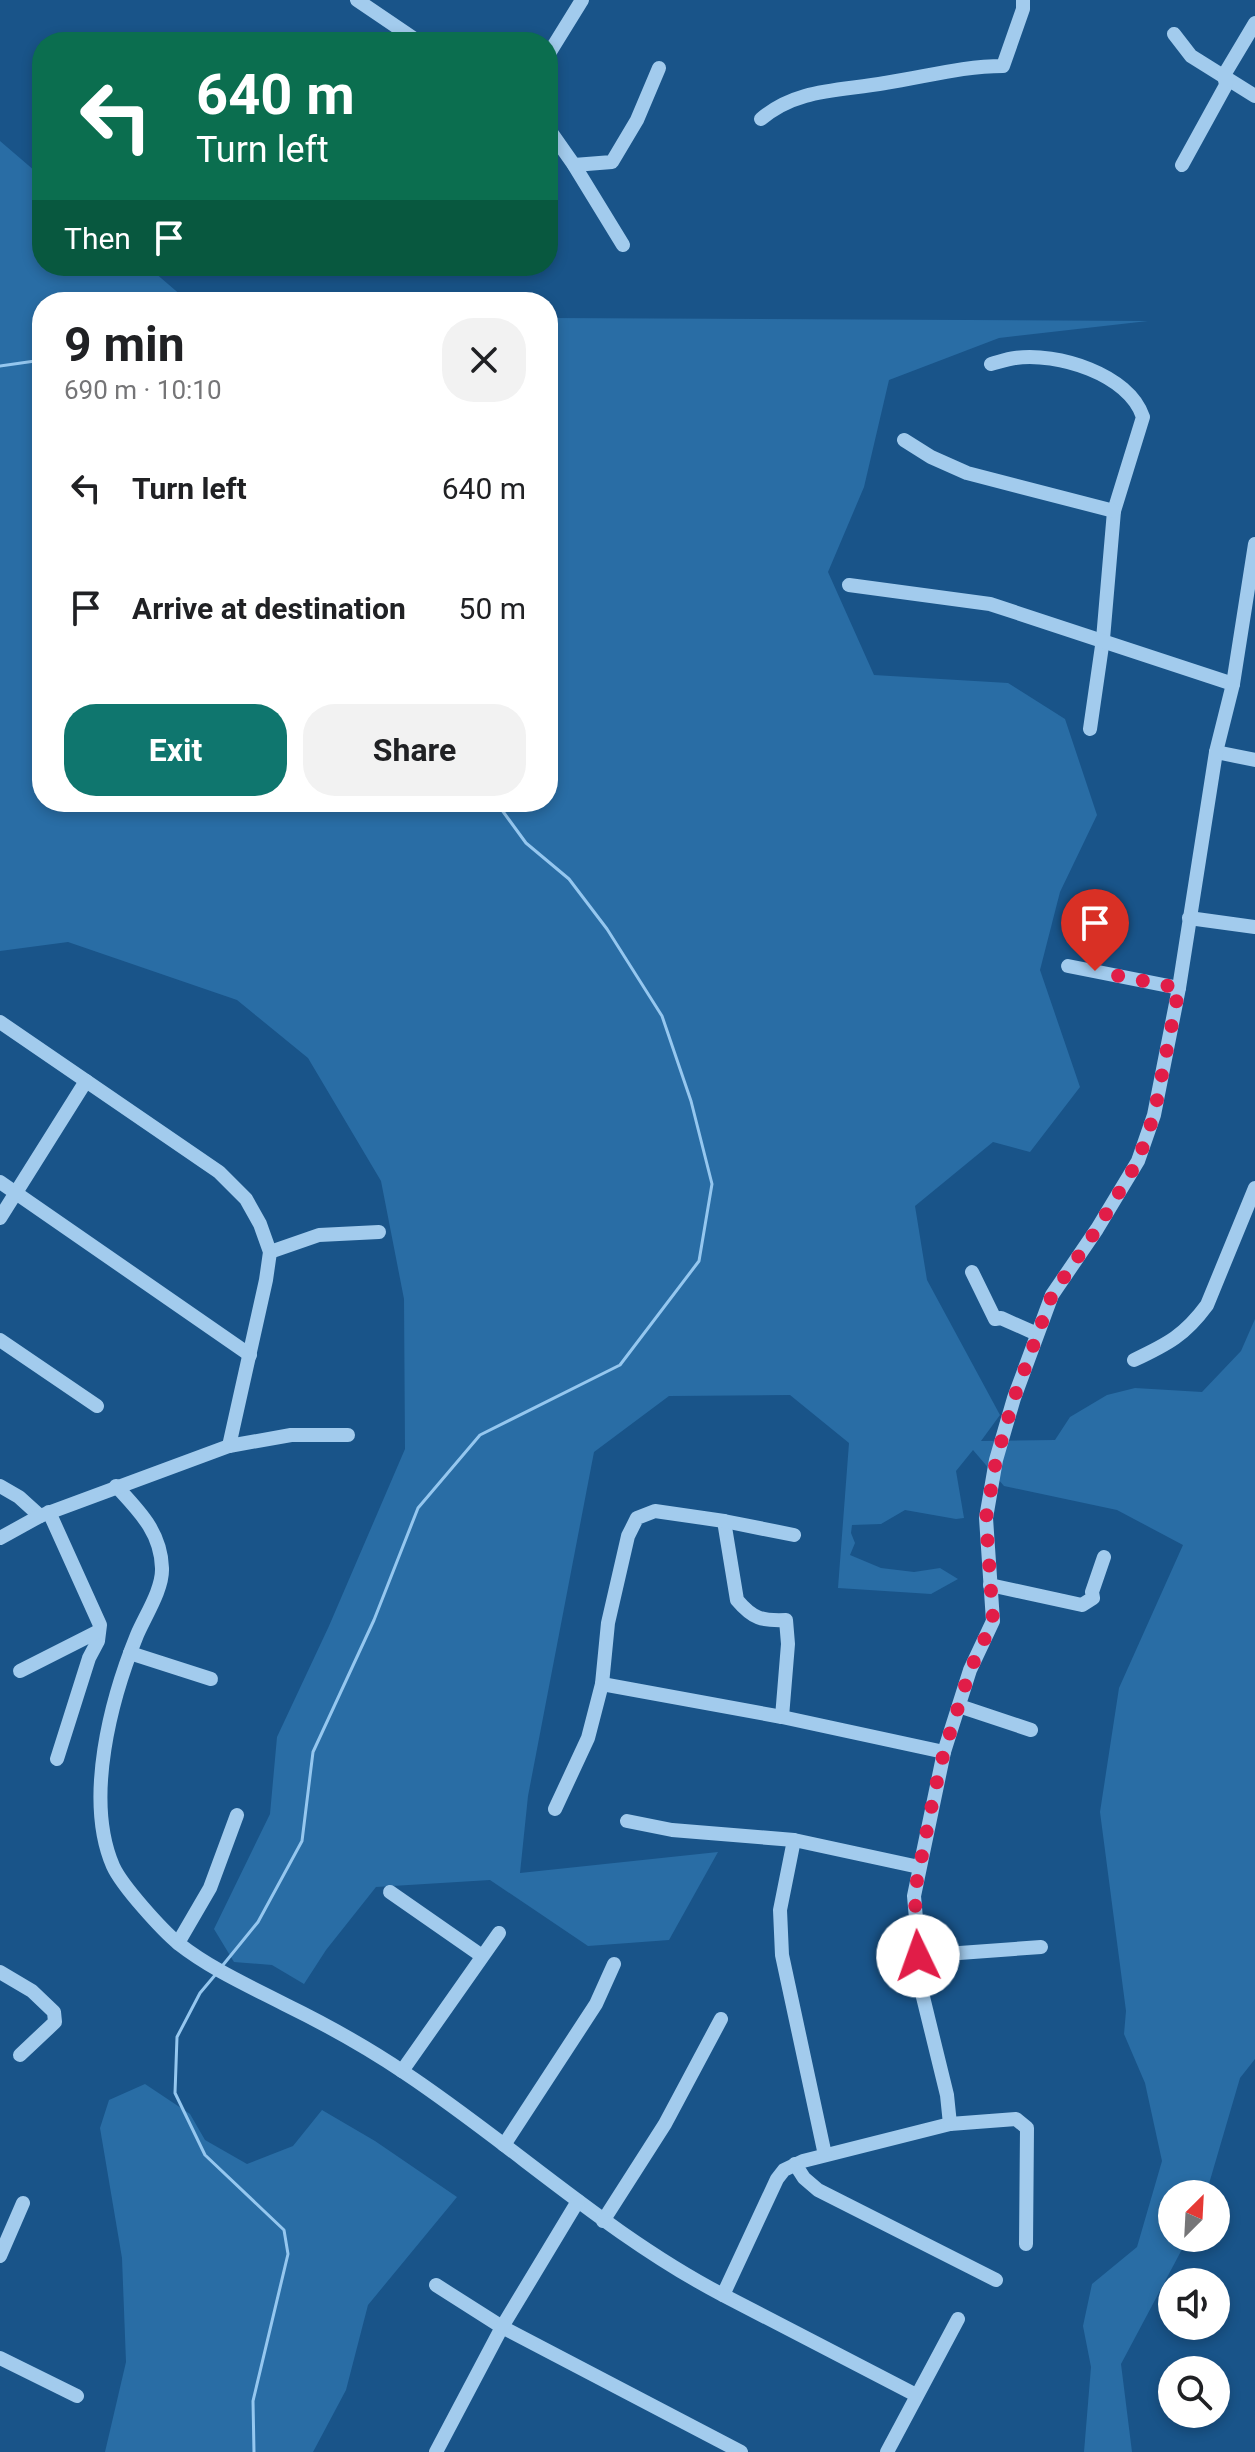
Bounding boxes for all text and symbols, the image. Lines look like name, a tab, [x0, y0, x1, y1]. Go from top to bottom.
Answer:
text: 640 m	[196, 62, 355, 128]
icon: left	[64, 64, 168, 168]
text: Turn left	[196, 129, 329, 171]
icon: arrive	[147, 216, 191, 260]
text: Then	[64, 221, 131, 256]
text: 9 min	[64, 316, 185, 373]
button: close	[442, 318, 526, 402]
text: 690 m · 10:10	[64, 375, 222, 405]
icon: left	[64, 466, 108, 510]
text: Turn left	[132, 471, 247, 506]
text: 640 m	[442, 471, 526, 506]
icon: arrive	[64, 586, 108, 630]
text: Arrive at destination	[132, 591, 406, 626]
text: 50 m	[459, 591, 526, 626]
button: Exit	[64, 704, 287, 796]
button: Share	[303, 704, 526, 796]
pin	[1061, 889, 1129, 971]
icon: arrive	[1073, 901, 1117, 945]
position arrow	[876, 1914, 960, 1998]
north arrow	[1158, 2180, 1230, 2252]
map controls	[1158, 2180, 1230, 2428]
button: sound	[1158, 2268, 1230, 2340]
button: search	[1158, 2356, 1230, 2428]

